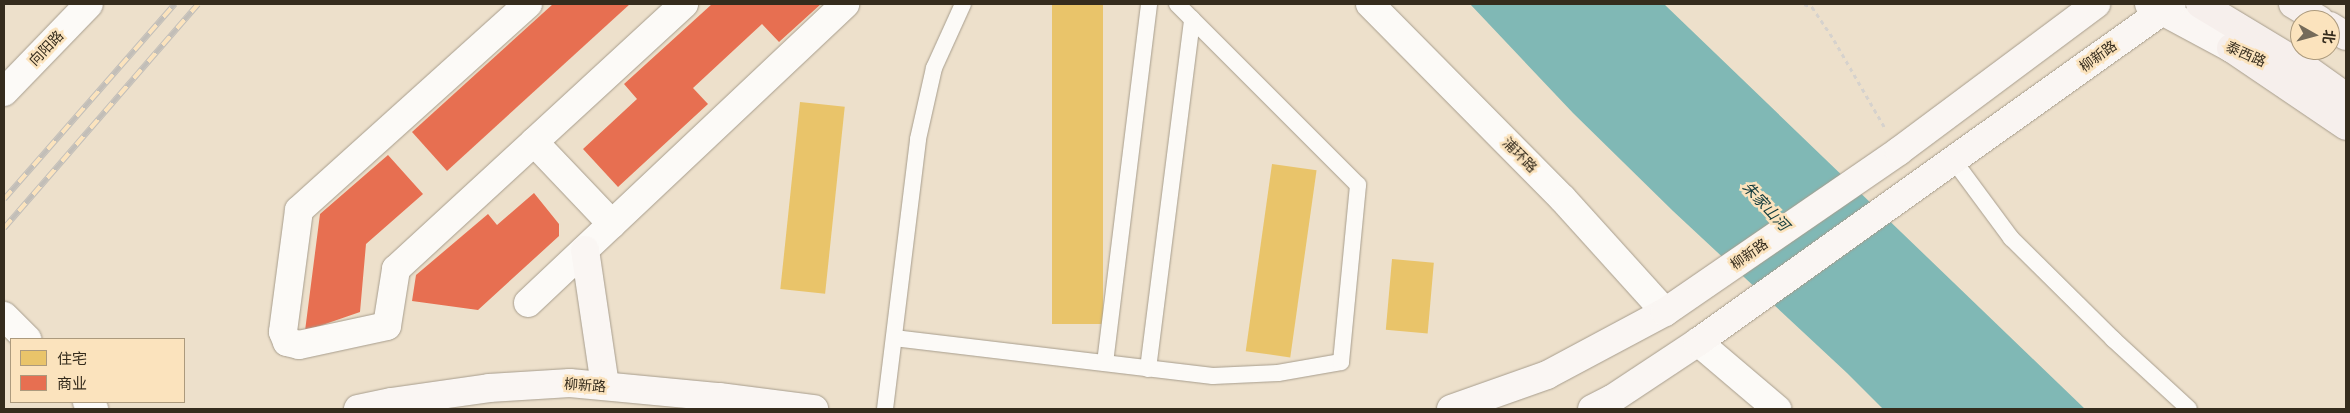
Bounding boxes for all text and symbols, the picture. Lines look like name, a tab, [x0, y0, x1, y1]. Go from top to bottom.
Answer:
north arrow	[2290, 10, 2340, 60]
street label: 向阳路	[25, 27, 67, 69]
text: 北	[2319, 29, 2339, 45]
street label: 柳新路	[2076, 37, 2120, 75]
street label: 泰西路	[2223, 38, 2269, 70]
street label: 浦环路	[1499, 134, 1541, 176]
water label: 朱家山河	[1739, 178, 1793, 234]
street label: 柳新路	[1727, 235, 1771, 273]
legend	[10, 338, 185, 403]
text: 住宅	[57, 349, 87, 368]
text: 商业	[57, 374, 87, 393]
street label: 柳新路	[563, 375, 607, 395]

